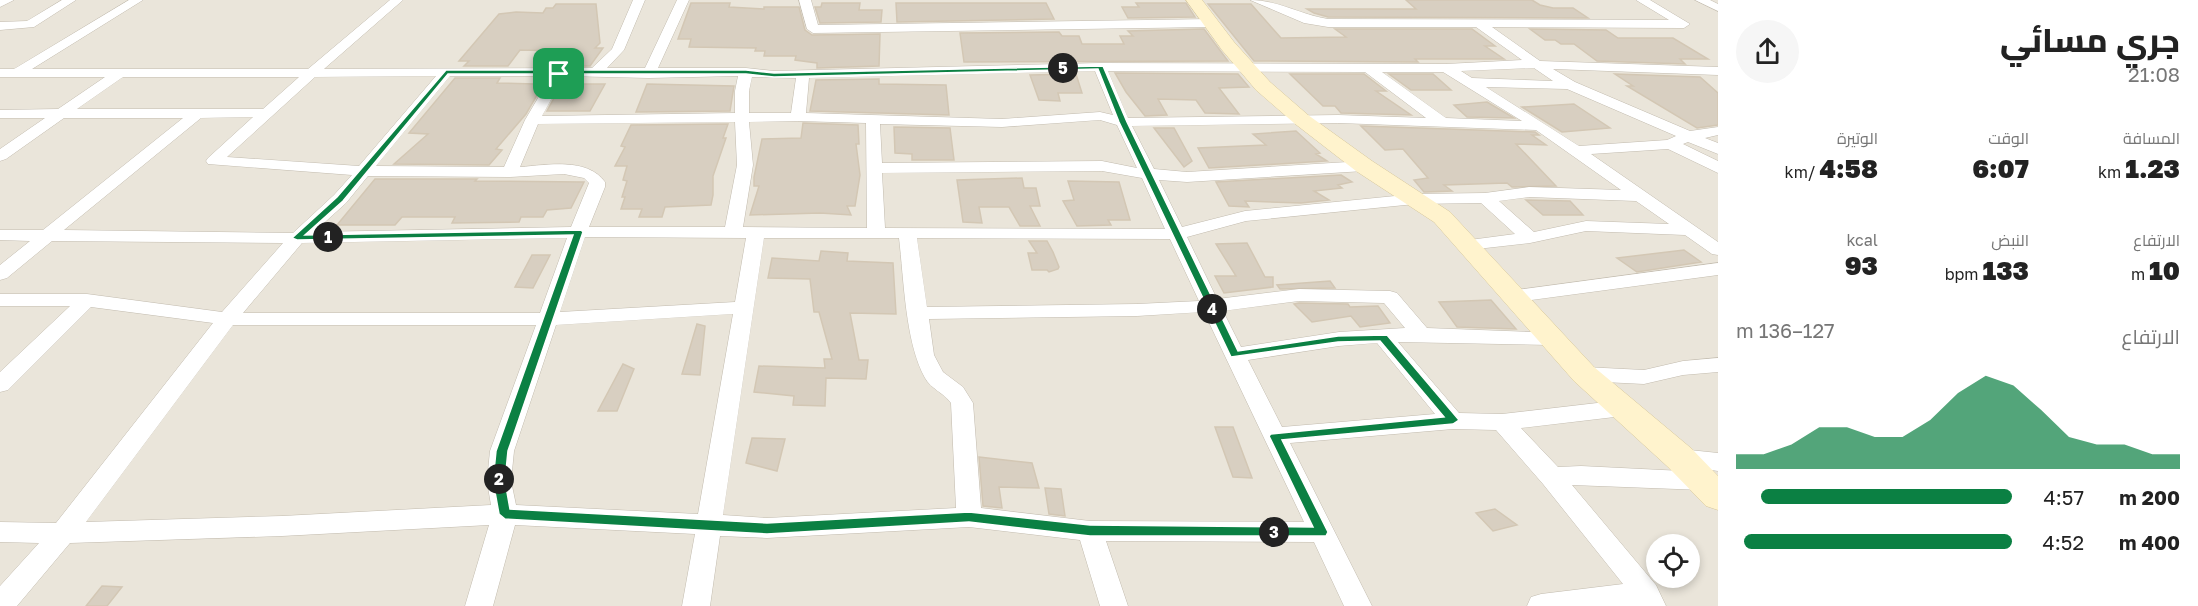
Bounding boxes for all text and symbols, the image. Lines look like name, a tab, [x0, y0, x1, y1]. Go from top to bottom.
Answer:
button: share	[1736, 20, 1799, 83]
text: جري مسائي	[2000, 20, 2180, 59]
pin	[533, 48, 584, 99]
pin: 5	[1048, 53, 1078, 83]
icon: arrive	[542, 57, 575, 90]
text: 5	[1058, 58, 1068, 78]
text: 21:08	[2128, 62, 2180, 86]
text: الوتيرة	[1837, 128, 1878, 148]
text: الوقت	[1988, 128, 2029, 148]
text: المسافة	[2123, 128, 2180, 148]
text: 4:58	[1819, 153, 1878, 184]
text: 6:07	[1972, 153, 2029, 184]
text: 1.23	[2125, 153, 2180, 184]
text: /km	[1785, 162, 1819, 182]
text: km	[2098, 162, 2125, 182]
pin: 1	[313, 222, 343, 252]
text: 1	[324, 227, 332, 247]
text: kcal	[1846, 230, 1878, 250]
text: النبض	[1991, 230, 2029, 250]
text: الارتفاع	[2133, 230, 2180, 250]
text: 93	[1845, 250, 1878, 281]
text: 133	[1983, 255, 2029, 286]
text: 10	[2149, 255, 2180, 286]
text: bpm	[1945, 264, 1983, 284]
text: m	[2131, 264, 2149, 284]
pin: 4	[1197, 294, 1227, 324]
text: 4	[1207, 299, 1217, 319]
text: 127–136 m	[1736, 318, 1835, 342]
text: الارتفاع	[2121, 324, 2180, 348]
pin: 2	[484, 464, 514, 494]
text: 2	[494, 469, 504, 489]
text: 4:57	[2044, 485, 2084, 509]
text: 200 m	[2119, 485, 2180, 509]
pin: 3	[1259, 517, 1289, 547]
text: 3	[1269, 522, 1279, 542]
text: 4:52	[2043, 530, 2084, 554]
text: 400 m	[2119, 530, 2180, 554]
map controls	[1646, 534, 1700, 588]
button: locate	[1646, 534, 1700, 588]

